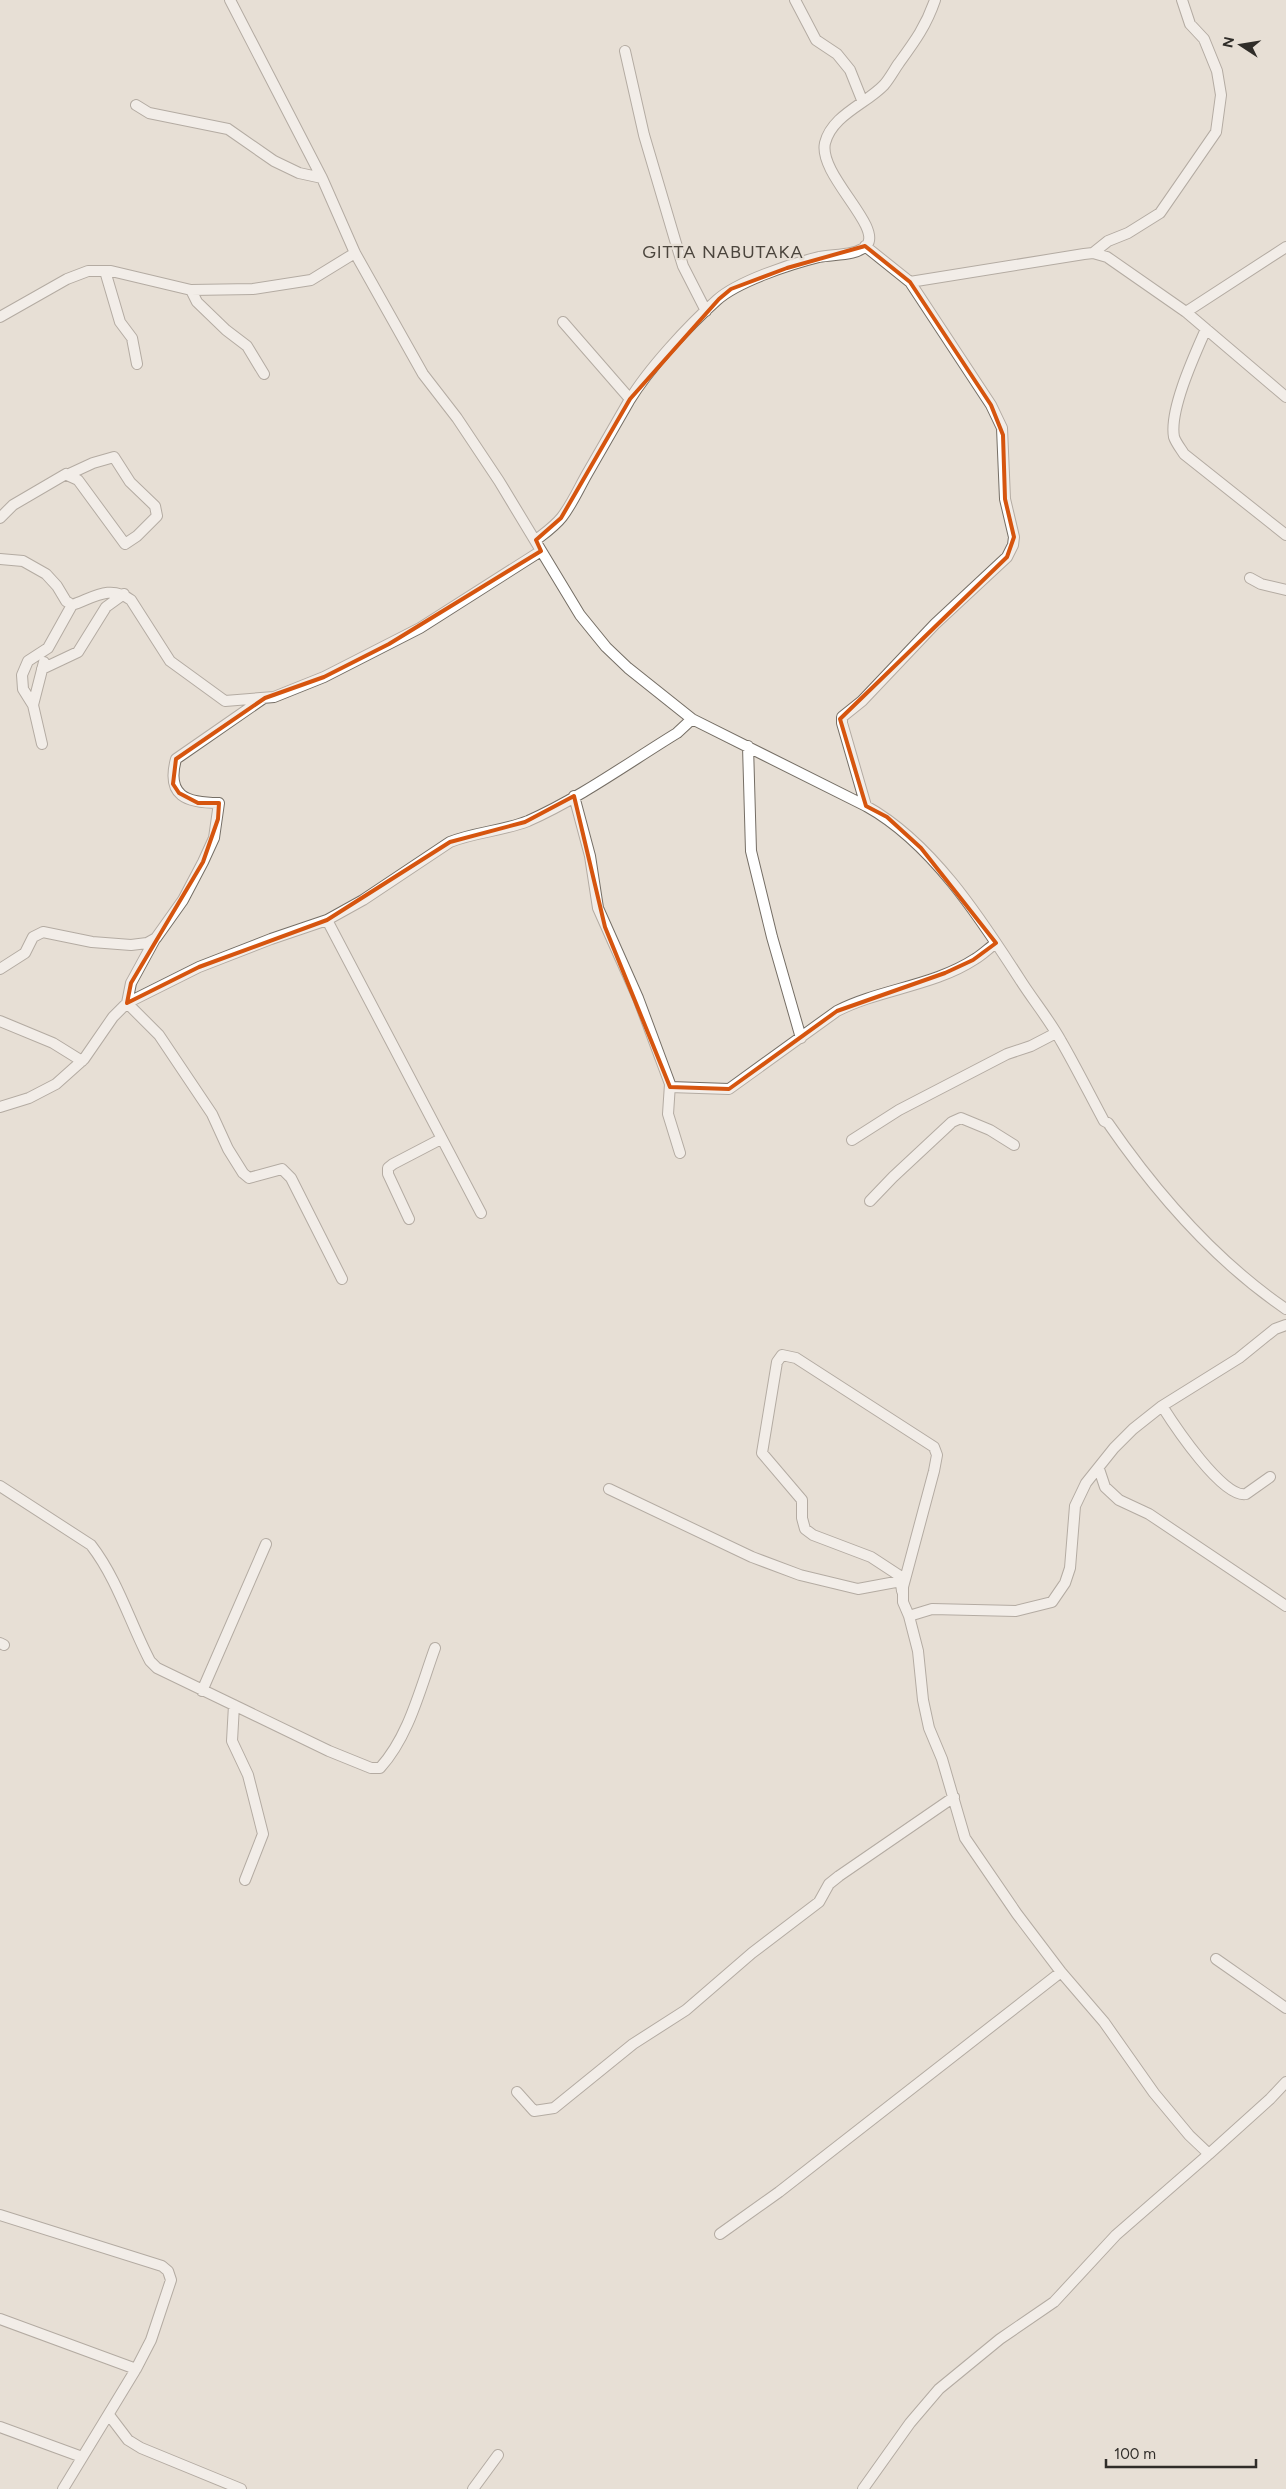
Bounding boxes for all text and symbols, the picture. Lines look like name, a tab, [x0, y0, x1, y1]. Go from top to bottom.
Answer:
north arrow	[1216, 20, 1266, 70]
text: N	[1219, 35, 1238, 49]
district label: GITTA NABUTAKA	[642, 241, 804, 263]
scale bar	[1106, 2436, 1256, 2468]
text: 100 m	[1114, 2445, 1156, 2463]

